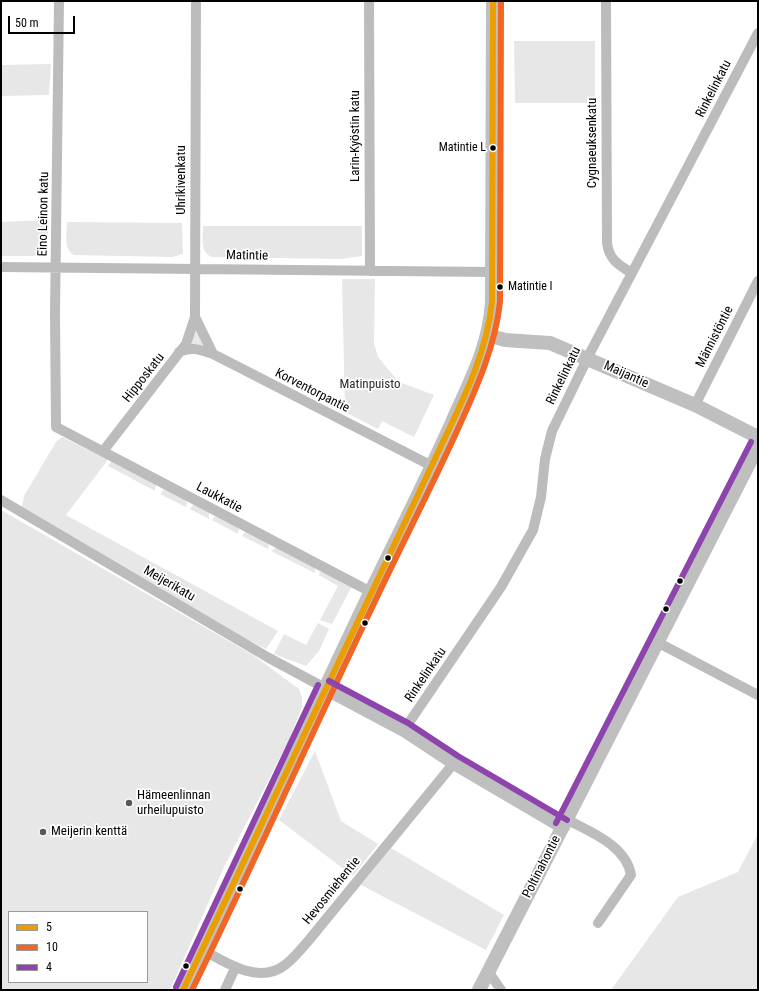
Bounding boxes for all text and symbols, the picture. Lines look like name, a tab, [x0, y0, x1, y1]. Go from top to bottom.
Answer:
scale bar	[10, 8, 77, 34]
text: 50 m	[15, 16, 39, 30]
street label: Rinkelinkatu	[693, 58, 735, 120]
street label: Larin-Kyöstin katu	[348, 90, 364, 182]
street label: Cygnaeuksenkatu	[585, 98, 601, 188]
place label: Matintie L	[439, 141, 486, 155]
marker: Matintie L	[488, 143, 498, 153]
street label: Uhrikivenkatu	[174, 145, 190, 215]
street label: Eino Leinon katu	[35, 171, 53, 257]
street label: Matintie	[226, 248, 268, 264]
place label: Matintie I	[508, 280, 553, 294]
marker: Matintie I	[495, 282, 505, 292]
street label: Männistöntie	[693, 304, 737, 370]
street label: Rinkelinkatu	[543, 344, 585, 408]
street label: Hipposkatu	[120, 350, 168, 406]
street label: Maijantie	[601, 358, 651, 392]
street label: Korventorpantie	[272, 366, 352, 416]
park label: Matinpuisto	[339, 377, 401, 393]
street label: Laukkatie	[193, 479, 245, 517]
unlabelled marker	[383, 553, 393, 563]
street label: Meijerikatu	[140, 563, 198, 605]
unlabelled marker	[675, 576, 685, 586]
unlabelled marker	[661, 604, 671, 614]
unlabelled marker	[360, 618, 370, 628]
street label: Rinkelinkatu	[402, 645, 450, 705]
place label: Hämeenlinnan urheilupuisto	[137, 788, 211, 819]
marker: Hämeenlinnan urheilupuisto	[124, 798, 134, 808]
place label: Meijerin kenttä	[51, 824, 127, 840]
marker: Meijerin kenttä	[38, 827, 48, 837]
street label: Poltinahontie	[520, 833, 564, 901]
street label: Hevosmiehentie	[300, 854, 364, 928]
unlabelled marker	[235, 884, 245, 894]
legend	[8, 911, 148, 983]
text: 5	[46, 920, 52, 934]
text: 10	[46, 940, 58, 954]
text: 4	[46, 960, 52, 974]
unlabelled marker	[181, 961, 191, 971]

